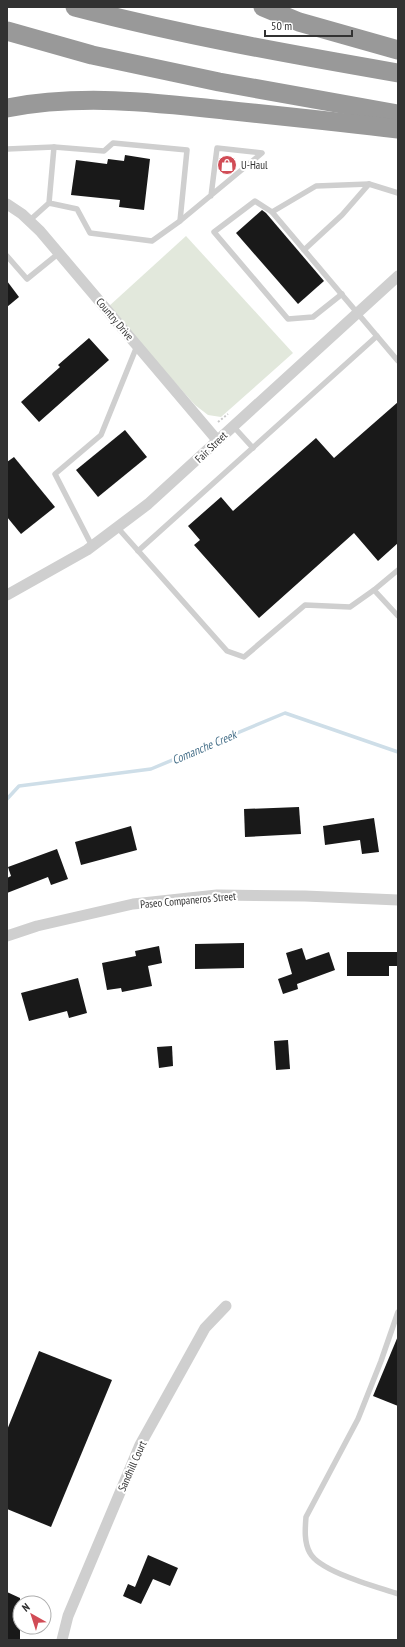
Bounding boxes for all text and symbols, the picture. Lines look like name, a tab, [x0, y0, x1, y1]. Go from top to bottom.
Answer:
scale bar	[265, 12, 352, 38]
text: 50 m	[271, 18, 292, 33]
shop icon: U-Haul	[216, 154, 238, 176]
place label: U-Haul	[241, 158, 268, 172]
street label: Country Drive	[93, 295, 137, 343]
street label: Fair Street	[192, 428, 230, 466]
water label: Comanche Creek	[170, 726, 240, 767]
street label: Paseo Companeros Street	[140, 889, 236, 911]
street label: Sandhill Court	[115, 1439, 149, 1493]
north arrow	[12, 1595, 52, 1635]
text: N	[19, 1600, 32, 1615]

